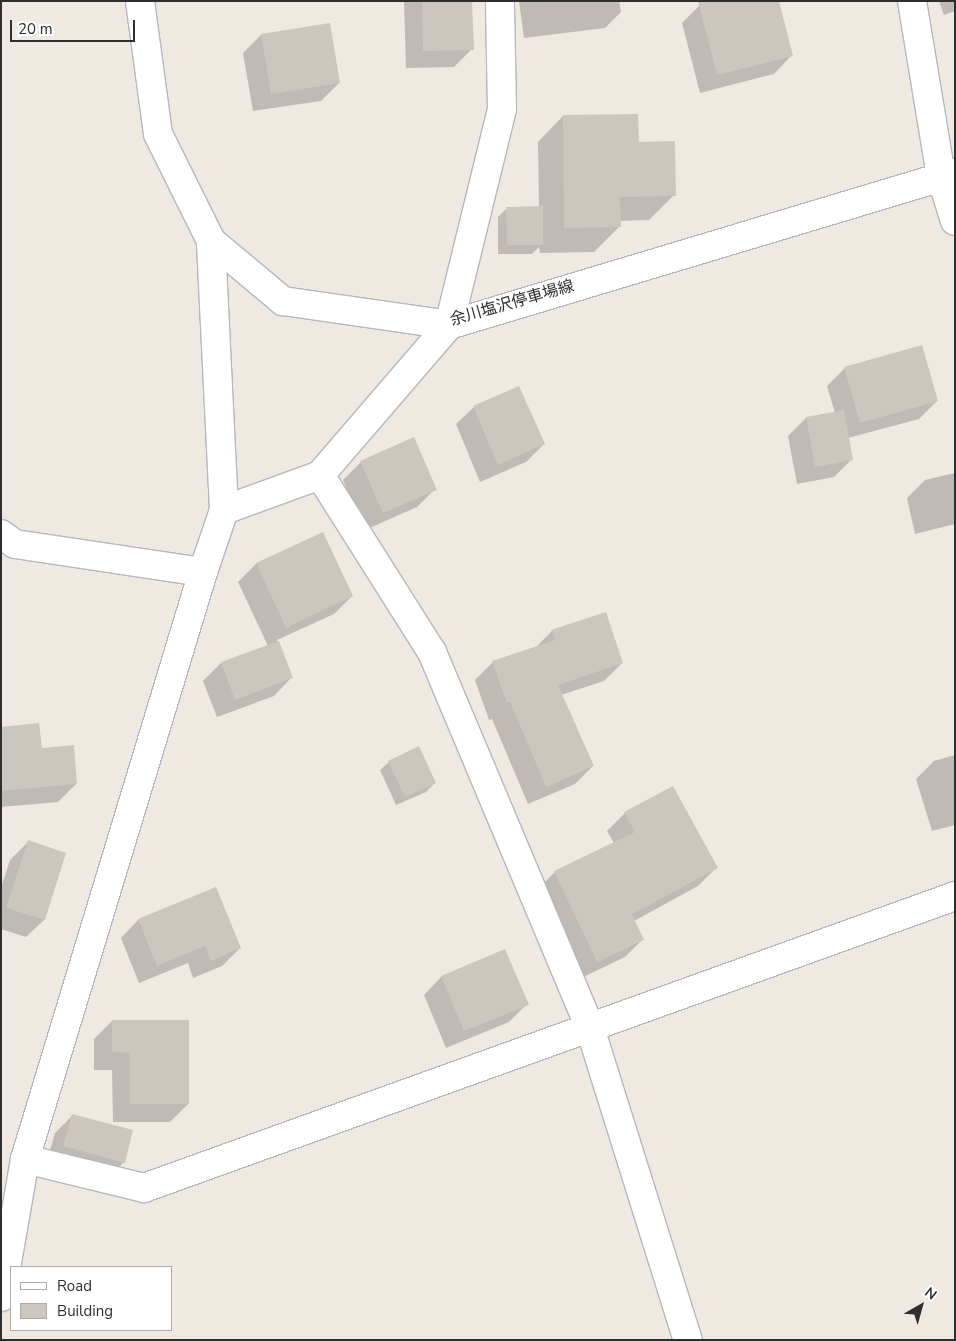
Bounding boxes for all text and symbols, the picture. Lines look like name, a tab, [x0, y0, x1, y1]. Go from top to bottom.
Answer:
scale bar	[12, 10, 138, 42]
text: 20 m	[18, 19, 53, 39]
street label: 余川塩沢停車場線	[448, 276, 576, 330]
legend	[10, 1266, 172, 1331]
text: Road	[57, 1276, 92, 1296]
north arrow	[896, 1281, 946, 1331]
text: N	[921, 1283, 941, 1304]
text: Building	[57, 1301, 113, 1321]

